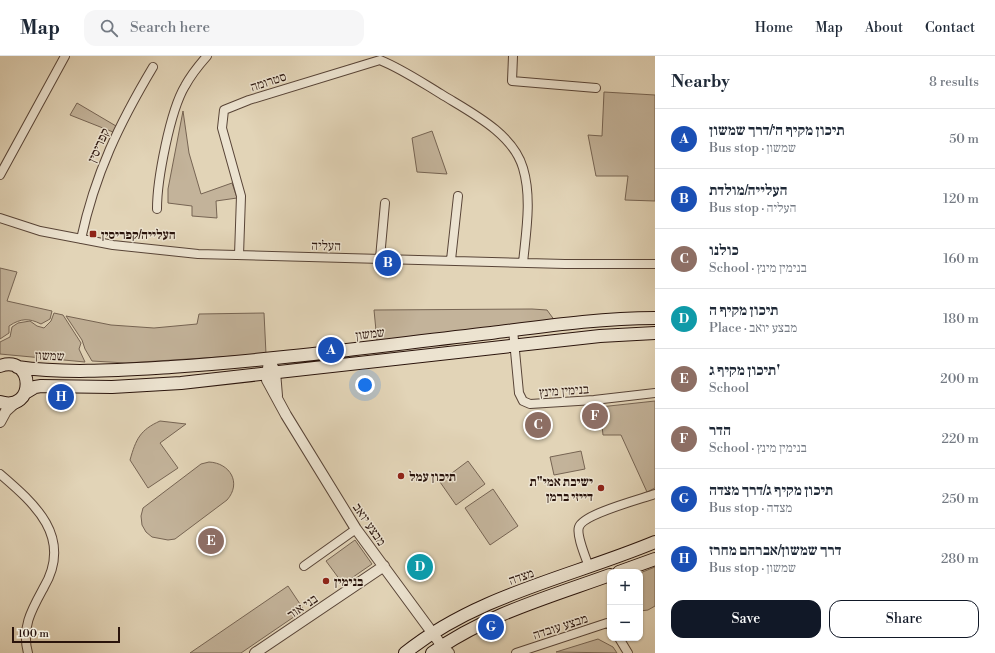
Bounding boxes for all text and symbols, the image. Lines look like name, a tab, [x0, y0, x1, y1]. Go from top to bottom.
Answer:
search box	[84, 10, 364, 46]
text: Map	[20, 16, 60, 40]
icon: search	[98, 17, 120, 39]
text: Search here	[130, 18, 210, 37]
text: Home	[755, 19, 793, 37]
text: Map	[815, 19, 843, 37]
text: About	[865, 19, 903, 37]
text: Contact	[925, 19, 975, 37]
street label: סטרומה	[248, 69, 288, 95]
text: Nearby	[671, 71, 730, 93]
text: 8 results	[929, 74, 979, 90]
text: תיכון מקיף ה׳/דרך שמשון	[709, 121, 845, 140]
street label: קפריסין	[84, 126, 114, 165]
text: A	[679, 131, 689, 147]
text: 50 m	[949, 131, 979, 147]
text: Bus stop · שמשון	[709, 140, 796, 156]
text: העלייה/מולדת	[709, 181, 788, 200]
text: B	[679, 191, 689, 207]
text: 120 m	[943, 191, 979, 207]
text: Bus stop · העליה	[709, 200, 796, 216]
place label: העלייה/קפריסין	[101, 227, 176, 243]
marker: העלייה/קפריסין	[88, 229, 98, 239]
street label: העליה	[311, 238, 341, 254]
text: כולנו	[709, 241, 739, 260]
pin: B	[375, 248, 401, 278]
text: C	[679, 251, 689, 267]
text: 160 m	[943, 251, 979, 267]
text: School · בנימין מינץ	[709, 260, 807, 276]
text: תיכון מקיף ה	[709, 301, 779, 320]
text: D	[679, 311, 689, 327]
text: 180 m	[943, 311, 979, 327]
text: Place · מבצע יואב	[709, 320, 797, 336]
street label: שמשון	[355, 324, 386, 344]
pin: A	[318, 335, 344, 365]
street label: שמשון	[35, 347, 65, 365]
text: תיכון מקיף ג'	[709, 361, 780, 380]
text: E	[679, 371, 689, 387]
text: 200 m	[940, 371, 979, 387]
your location	[355, 375, 375, 395]
text: School	[709, 380, 749, 396]
street label: בנימין מינץ	[538, 381, 590, 401]
pin: H	[48, 382, 74, 412]
pin: F	[582, 401, 608, 431]
pin: C	[525, 410, 551, 440]
text: הדר	[709, 421, 731, 440]
text: F	[679, 431, 689, 447]
text: 220 m	[941, 431, 979, 447]
text: School · בנימין מינץ	[709, 440, 807, 456]
place label: תיכון עמל	[409, 469, 456, 485]
marker: תיכון עמל	[396, 471, 406, 481]
place label: ישיבת אמי"ת דייזי ברמן	[529, 474, 593, 505]
text: תיכון מקיף ג/דרך מצדה	[709, 481, 833, 500]
marker: ישיבת אמי"ת דייזי ברמן	[596, 483, 606, 493]
text: G	[679, 491, 689, 507]
text: 250 m	[942, 491, 979, 507]
street label: מבצע יואב	[349, 500, 389, 549]
text: Bus stop · מצדה	[709, 500, 792, 516]
pin: E	[198, 526, 224, 556]
text: דרך שמשון/אברהם מחרז	[709, 541, 841, 560]
text: H	[679, 551, 689, 567]
text: 280 m	[941, 551, 979, 567]
pin: D	[407, 552, 433, 582]
text: Bus stop · שמשון	[709, 560, 796, 576]
street label: מצדה	[506, 565, 536, 589]
map controls	[607, 569, 643, 641]
button: +	[607, 569, 643, 605]
place label: בנימין	[334, 574, 363, 590]
marker: בנימין	[321, 576, 331, 586]
street label: בני אור	[284, 591, 321, 623]
button: Save	[671, 600, 821, 638]
button: Share	[829, 600, 979, 638]
button: −	[607, 605, 643, 641]
street label: מבצע עובדה	[531, 611, 590, 643]
pin: G	[478, 612, 504, 642]
scale bar	[12, 625, 120, 644]
text: 100 m	[18, 627, 49, 641]

